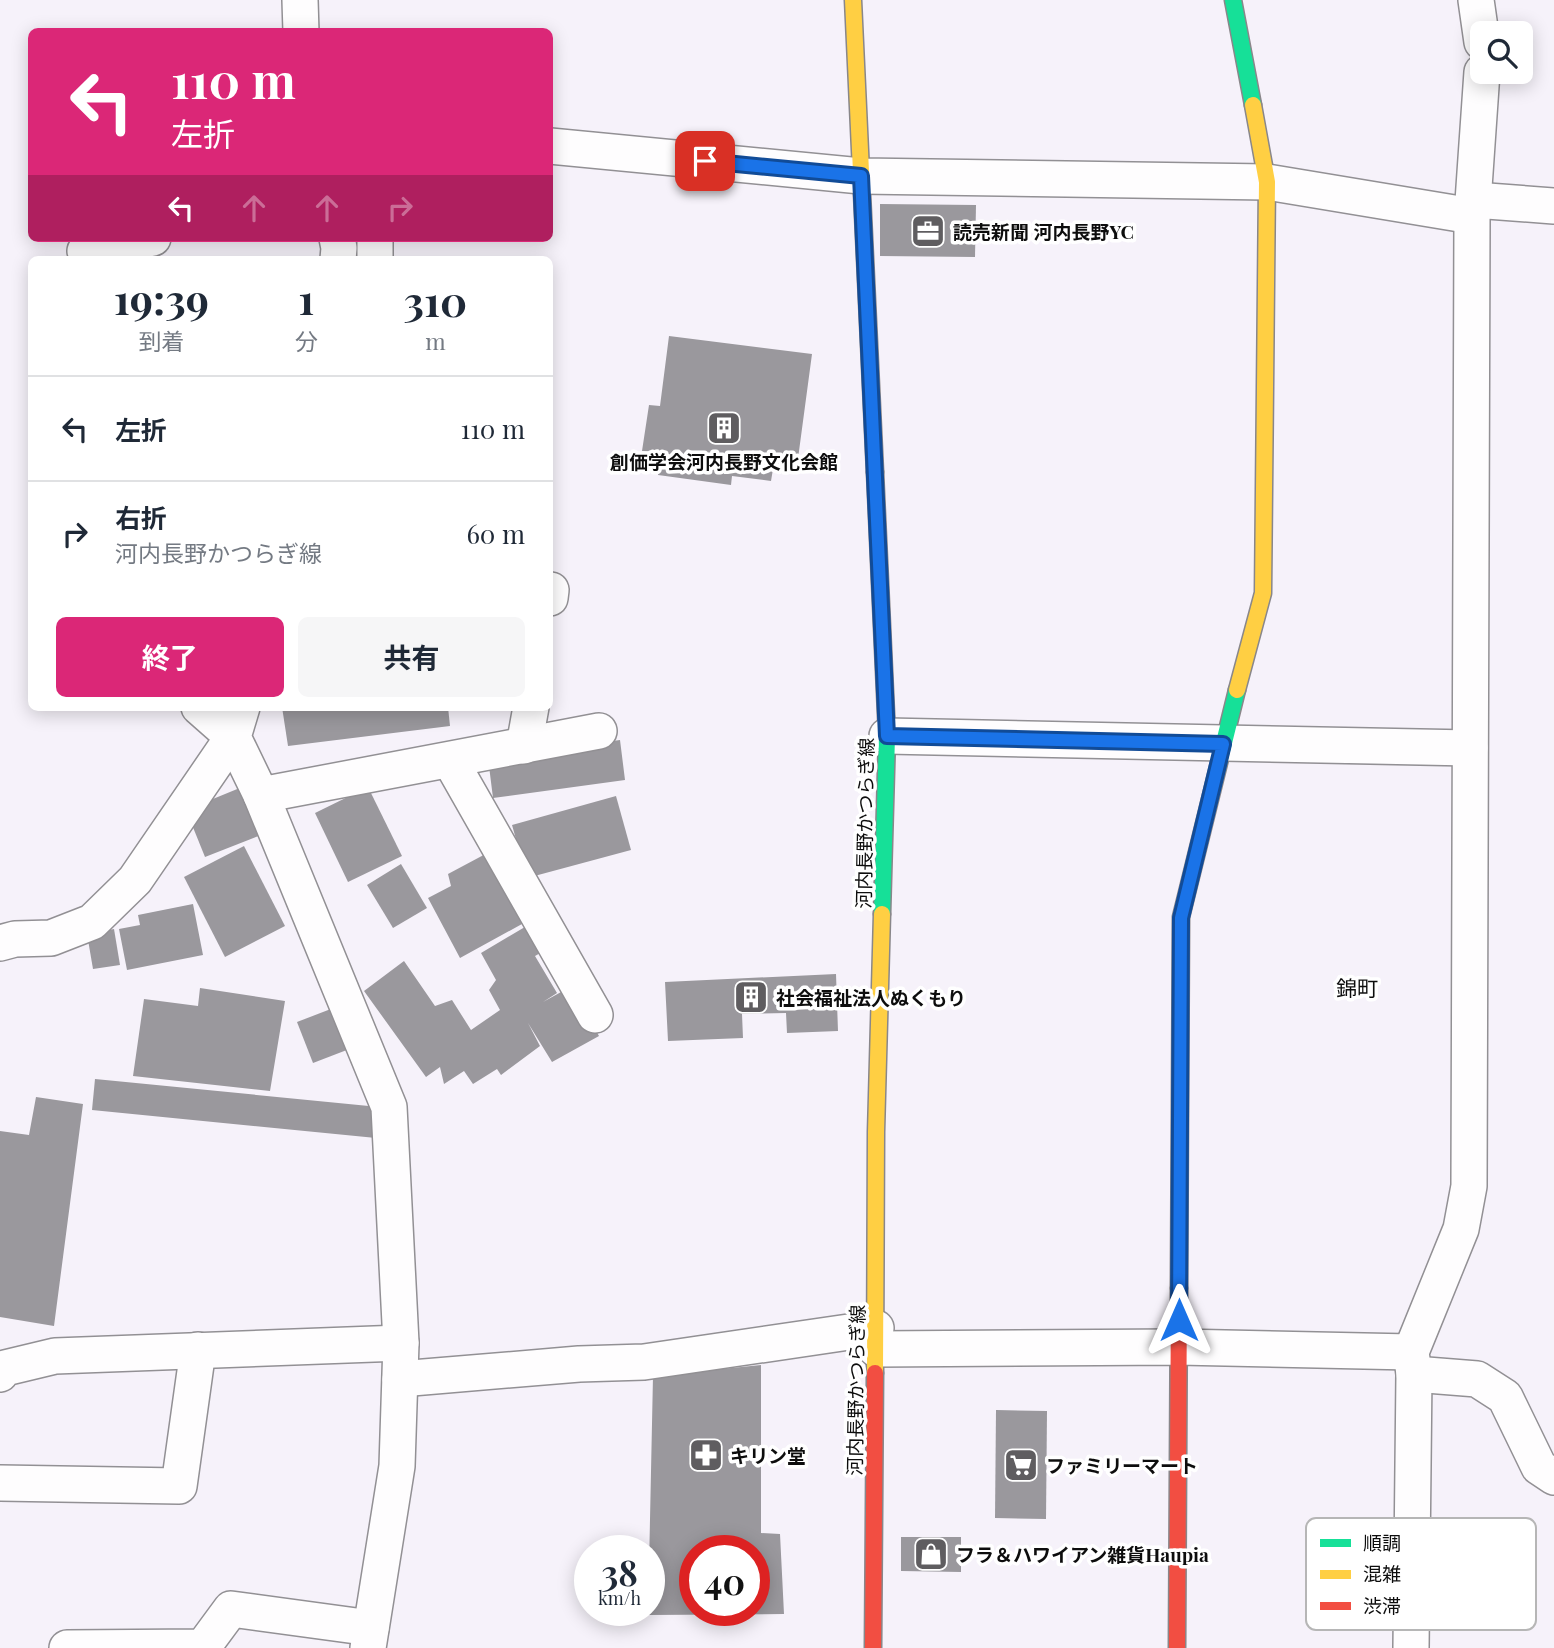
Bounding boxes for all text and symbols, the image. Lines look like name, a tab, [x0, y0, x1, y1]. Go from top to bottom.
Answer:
map controls	[1470, 21, 1533, 84]
button: search	[1470, 21, 1533, 84]
text: 110 m	[171, 46, 296, 111]
icon: left	[56, 56, 147, 147]
text: 左折	[171, 111, 235, 154]
pin	[675, 131, 735, 191]
icon: arrive	[686, 142, 724, 180]
icon: left	[162, 189, 200, 227]
icon: ahead	[235, 189, 273, 227]
icon: ahead	[308, 189, 346, 227]
icon: right	[381, 189, 419, 227]
office icon: 読売新聞 河内長野YC	[909, 212, 947, 250]
place label: 読売新聞 河内長野YC	[953, 218, 1134, 244]
text: 19:39	[114, 270, 209, 326]
text: 1	[298, 270, 314, 326]
text: 310	[404, 272, 467, 328]
text: 到着	[138, 325, 184, 356]
text: 分	[295, 325, 318, 356]
text: m	[425, 325, 446, 356]
building icon: 創価学会河内長野文化会館	[705, 409, 743, 447]
icon: left	[56, 410, 94, 448]
text: 110 m	[461, 411, 525, 446]
text: 左折	[115, 412, 167, 447]
place label: 創価学会河内長野文化会館	[610, 448, 838, 474]
text: 右折	[115, 500, 167, 535]
icon: right	[56, 515, 94, 553]
text: 60 m	[466, 516, 525, 551]
text: 河内長野かつらぎ線	[115, 537, 322, 568]
button: 終了	[56, 617, 284, 697]
button: 共有	[298, 617, 525, 697]
street label: 河内長野かつらぎ線	[850, 737, 878, 909]
district label: 錦町	[1336, 973, 1378, 1001]
building icon: 社会福祉法人ぬくもり	[732, 978, 770, 1016]
place label: 社会福祉法人ぬくもり	[776, 984, 966, 1010]
position arrow	[1142, 1283, 1216, 1357]
street label: 河内長野かつらぎ線	[841, 1304, 869, 1476]
pharmacy icon: キリン堂	[687, 1436, 725, 1474]
place label: キリン堂	[730, 1442, 806, 1468]
supermarket icon: ファミリーマート	[1002, 1446, 1040, 1484]
place label: ファミリーマート	[1046, 1452, 1198, 1478]
legend	[1306, 1518, 1536, 1630]
text: 順調	[1363, 1529, 1401, 1555]
speed limit sign: 40	[679, 1535, 770, 1626]
shop icon: フラ＆ハワイアン雑貨Haupia	[912, 1535, 950, 1573]
place label: フラ＆ハワイアン雑貨Haupia	[956, 1541, 1209, 1567]
text: 38	[601, 1548, 638, 1595]
text: 混雑	[1363, 1560, 1401, 1586]
text: km/h	[598, 1586, 641, 1610]
text: 渋滞	[1363, 1592, 1401, 1618]

